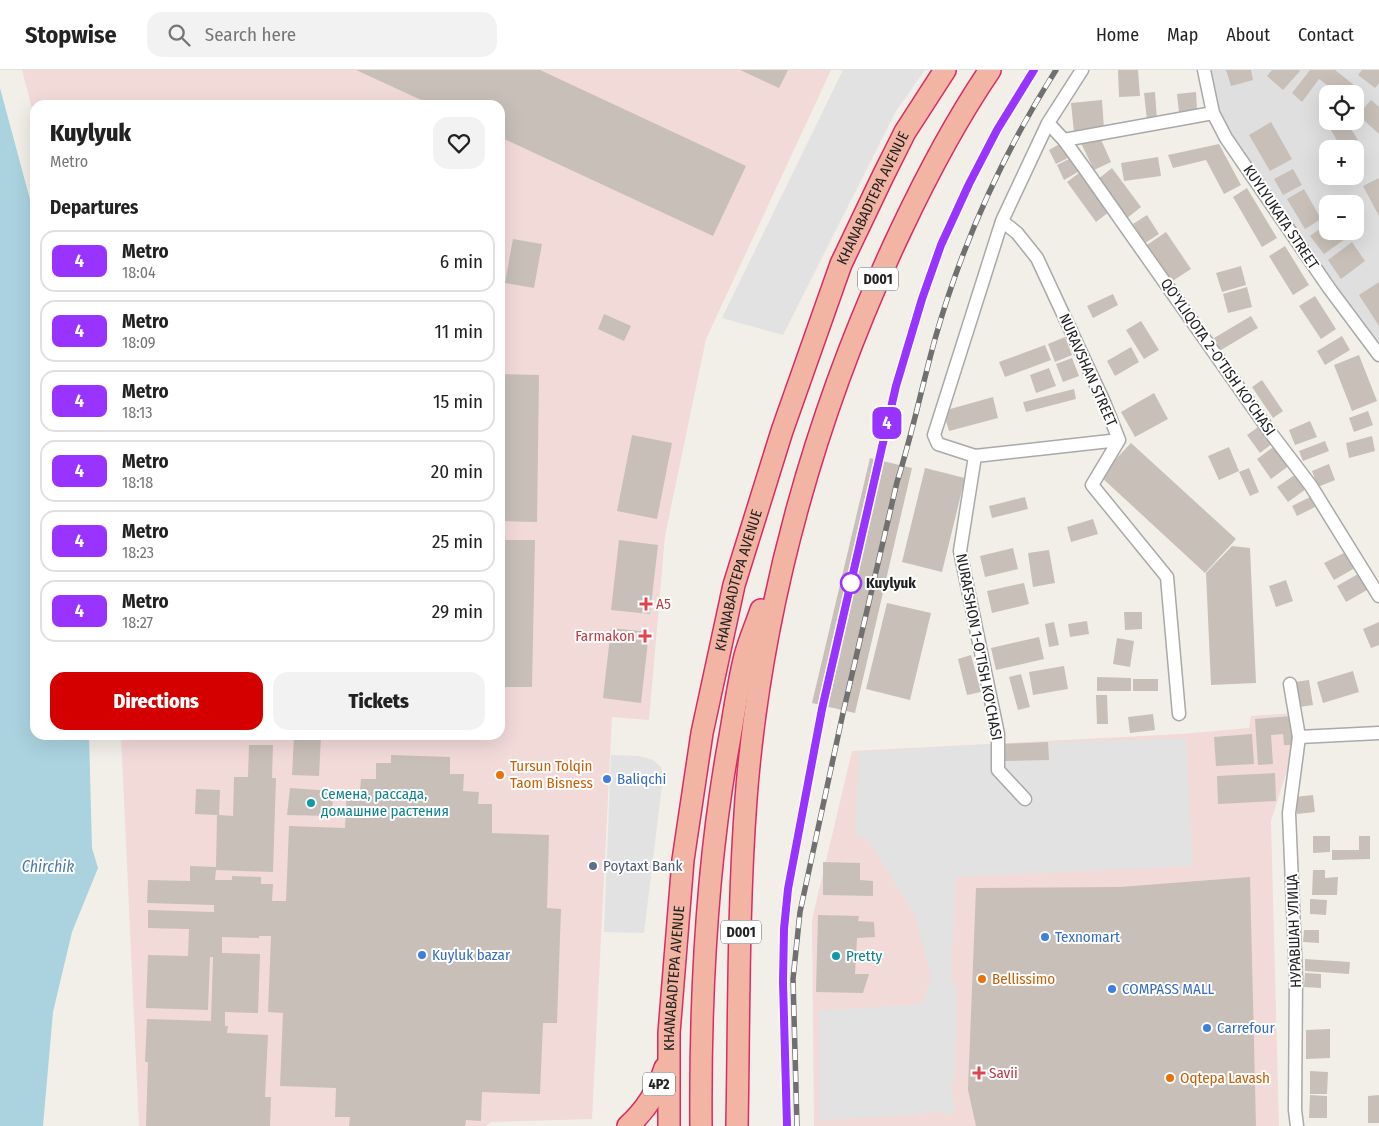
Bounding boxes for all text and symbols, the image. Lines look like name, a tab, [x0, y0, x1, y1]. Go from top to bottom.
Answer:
search box	[147, 12, 497, 57]
text: Stopwise	[25, 21, 117, 49]
icon: search	[165, 21, 193, 49]
text: Search here	[205, 23, 296, 46]
text: Home	[1096, 24, 1139, 46]
text: Map	[1167, 24, 1198, 46]
text: About	[1226, 24, 1270, 46]
text: Contact	[1298, 24, 1354, 46]
map controls	[1319, 85, 1364, 240]
button: locate	[1319, 85, 1364, 130]
button: heart	[433, 117, 485, 169]
text: Kuylyuk	[50, 119, 131, 147]
street label: KHANABADTEPA AVENUE	[833, 128, 913, 268]
button: +	[1319, 140, 1364, 185]
text: Metro	[50, 152, 88, 171]
street label: KUYLYUKATA STREET	[1240, 162, 1322, 272]
button: −	[1319, 195, 1364, 240]
text: Departures	[50, 196, 138, 219]
text: Metro	[122, 240, 169, 263]
text: 4	[75, 250, 84, 272]
text: 6 min	[440, 250, 483, 273]
text: 18:04	[122, 263, 156, 282]
road number: D001	[858, 268, 898, 290]
street label: QO'YLIQOTA 2-O'TISH KO'CHASI	[1157, 275, 1279, 439]
text: Metro	[122, 310, 169, 333]
street label: NURAVSHAN STREET	[1055, 311, 1121, 429]
text: 4	[75, 320, 84, 342]
text: 11 min	[435, 320, 483, 343]
text: 18:09	[122, 333, 156, 352]
text: Metro	[122, 380, 169, 403]
text: 4	[75, 390, 84, 412]
text: 15 min	[433, 390, 483, 413]
text: 18:13	[122, 403, 152, 422]
line badge: 4	[871, 407, 903, 439]
text: 4	[882, 412, 892, 434]
text: Metro	[122, 450, 169, 473]
text: 4	[75, 460, 84, 482]
text: 20 min	[431, 460, 483, 483]
text: 18:18	[122, 473, 153, 492]
street label: KHANABADTEPA AVENUE	[711, 507, 766, 653]
text: Metro	[122, 520, 169, 543]
text: 4	[75, 530, 84, 552]
text: 25 min	[432, 530, 483, 553]
text: 18:23	[122, 543, 154, 562]
street label: NURAFSHON 1-O'TISH KO'CHASI	[952, 552, 1006, 742]
marker: Kuylyuk	[840, 572, 862, 594]
place label: Kuylyuk	[866, 574, 916, 592]
text: Metro	[122, 590, 169, 613]
place label: A5	[656, 595, 671, 613]
marker: A5	[640, 598, 652, 610]
text: 4	[75, 600, 84, 622]
text: 29 min	[432, 600, 483, 623]
text: 18:27	[122, 613, 153, 632]
place label: Farmakon	[575, 627, 635, 645]
marker: Farmakon	[639, 630, 651, 642]
button: Directions	[50, 672, 263, 730]
button: Tickets	[273, 672, 485, 730]
place label: Tursun Tolqin Taom Bisness	[510, 757, 593, 792]
marker: Tursun Tolqin Taom Bisness	[494, 769, 506, 781]
place label: Baliqchi	[617, 770, 666, 788]
marker: Baliqchi	[601, 773, 613, 785]
place label: Семена, рассада, домашние растения	[321, 785, 449, 820]
marker: Семена, рассада, домашние растения	[305, 797, 317, 809]
water label: Chirchik	[22, 857, 74, 876]
place label: Poytaxt Bank	[603, 857, 683, 875]
marker: Poytaxt Bank	[587, 860, 599, 872]
street label: НУРАВШАН УЛИЦА	[1283, 874, 1305, 988]
street label: KHANABADTEPA AVENUE	[660, 905, 688, 1051]
road number: D001	[721, 920, 761, 944]
place label: Texnomart	[1055, 928, 1120, 946]
marker: Texnomart	[1039, 931, 1051, 943]
place label: Kuyluk bazar	[432, 946, 511, 964]
place label: Pretty	[846, 947, 883, 965]
marker: Kuyluk bazar	[416, 949, 428, 961]
marker: Pretty	[830, 950, 842, 962]
place label: Bellissimo	[992, 970, 1055, 988]
marker: Bellissimo	[976, 973, 988, 985]
place label: COMPASS MALL	[1122, 980, 1215, 998]
marker: COMPASS MALL	[1106, 983, 1118, 995]
place label: Carrefour	[1217, 1019, 1275, 1037]
marker: Carrefour	[1201, 1022, 1213, 1034]
place label: Savii	[989, 1064, 1018, 1082]
marker: Savii	[973, 1067, 985, 1079]
place label: Oqtepa Lavash	[1180, 1069, 1270, 1087]
road number: 4P2	[643, 1072, 675, 1096]
marker: Oqtepa Lavash	[1164, 1072, 1176, 1084]

